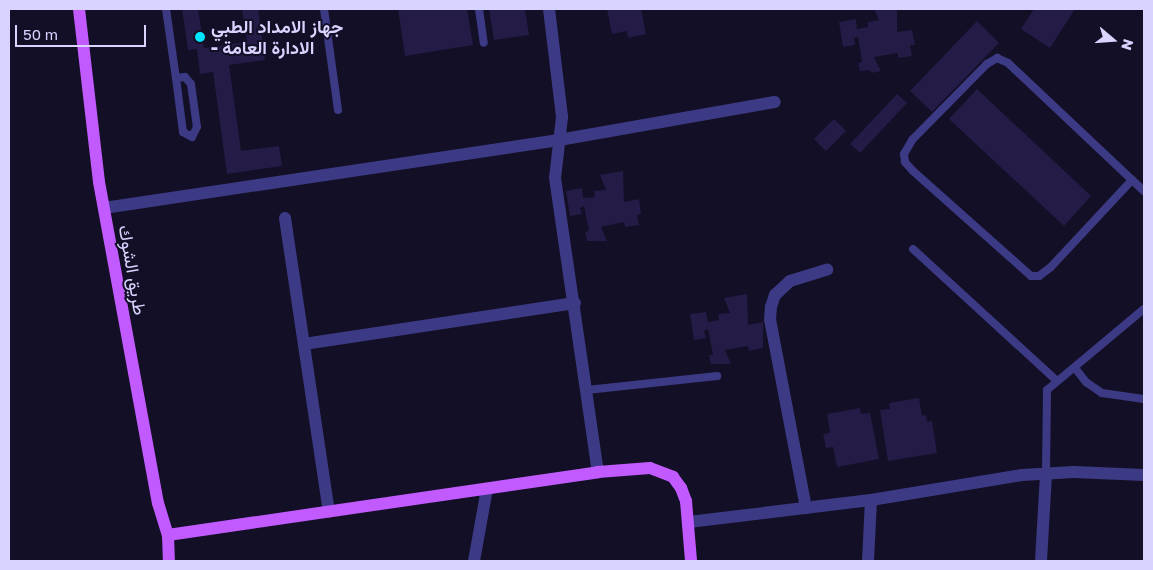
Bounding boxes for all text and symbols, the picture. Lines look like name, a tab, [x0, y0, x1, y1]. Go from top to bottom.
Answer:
scale bar	[18, 15, 149, 47]
north arrow	[1088, 15, 1138, 65]
place label: جهاز الامداد الطبي - الادارة العامة	[211, 16, 343, 58]
text: 50 m	[23, 25, 58, 43]
marker: جهاز الامداد الطبي - الادارة العامة	[193, 30, 207, 44]
text: N	[1118, 37, 1137, 52]
street label: طريق الشوك	[114, 223, 152, 317]

